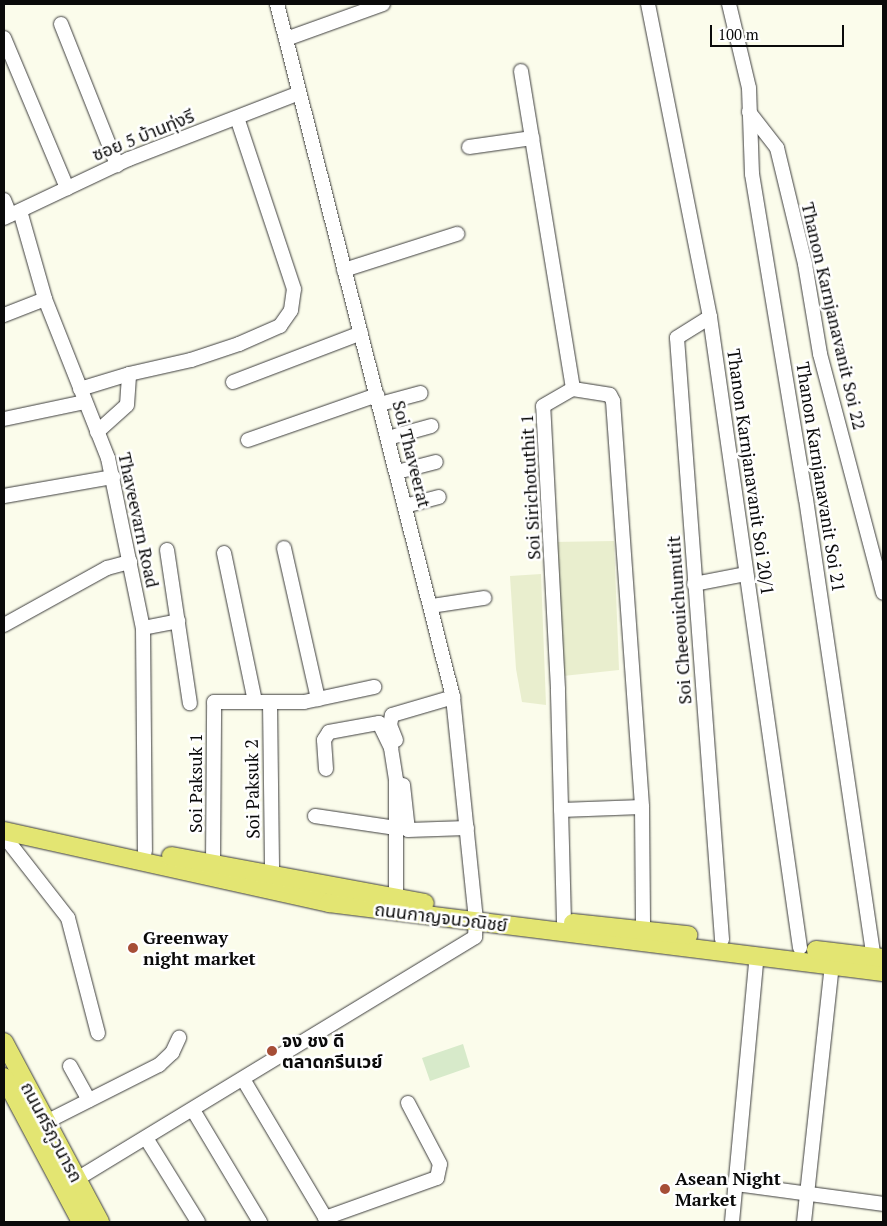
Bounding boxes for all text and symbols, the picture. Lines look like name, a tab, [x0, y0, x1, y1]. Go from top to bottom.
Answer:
scale bar	[712, 15, 846, 47]
text: 100 m	[718, 24, 759, 44]
street label: ซอย 5 บ้านทุ่งรี	[89, 105, 197, 165]
street label: Thanon Karnjanavanit Soi 22	[797, 200, 871, 432]
street label: Thanon Karnjanavanit Soi 20/1	[723, 347, 779, 597]
street label: Thanon Karnjanavanit Soi 21	[792, 360, 850, 594]
street label: Soi Thaveerat	[388, 398, 436, 510]
street label: Soi Sirichotuthit 1	[515, 414, 545, 560]
street label: Thaveevarn Road	[114, 450, 164, 590]
street label: Soi Cheeouichumutit	[662, 535, 696, 705]
street label: Soi Paksuk 1	[184, 733, 206, 833]
street label: Soi Paksuk 2	[240, 739, 264, 839]
street label: ถนนกาญจนวณิชย์	[373, 898, 509, 936]
place label: Greenway night market	[143, 927, 256, 970]
marker: Greenway night market	[127, 942, 139, 954]
place label: จง ชง ดี ตลาดกรีนเวย์	[282, 1030, 382, 1072]
marker: จง ชง ดี ตลาดกรีนเวย์	[266, 1045, 278, 1057]
street label: ถนนศรีภูวนารถ	[16, 1078, 88, 1186]
place label: Asean Night Market	[675, 1168, 781, 1210]
marker: Asean Night Market	[659, 1183, 671, 1195]

